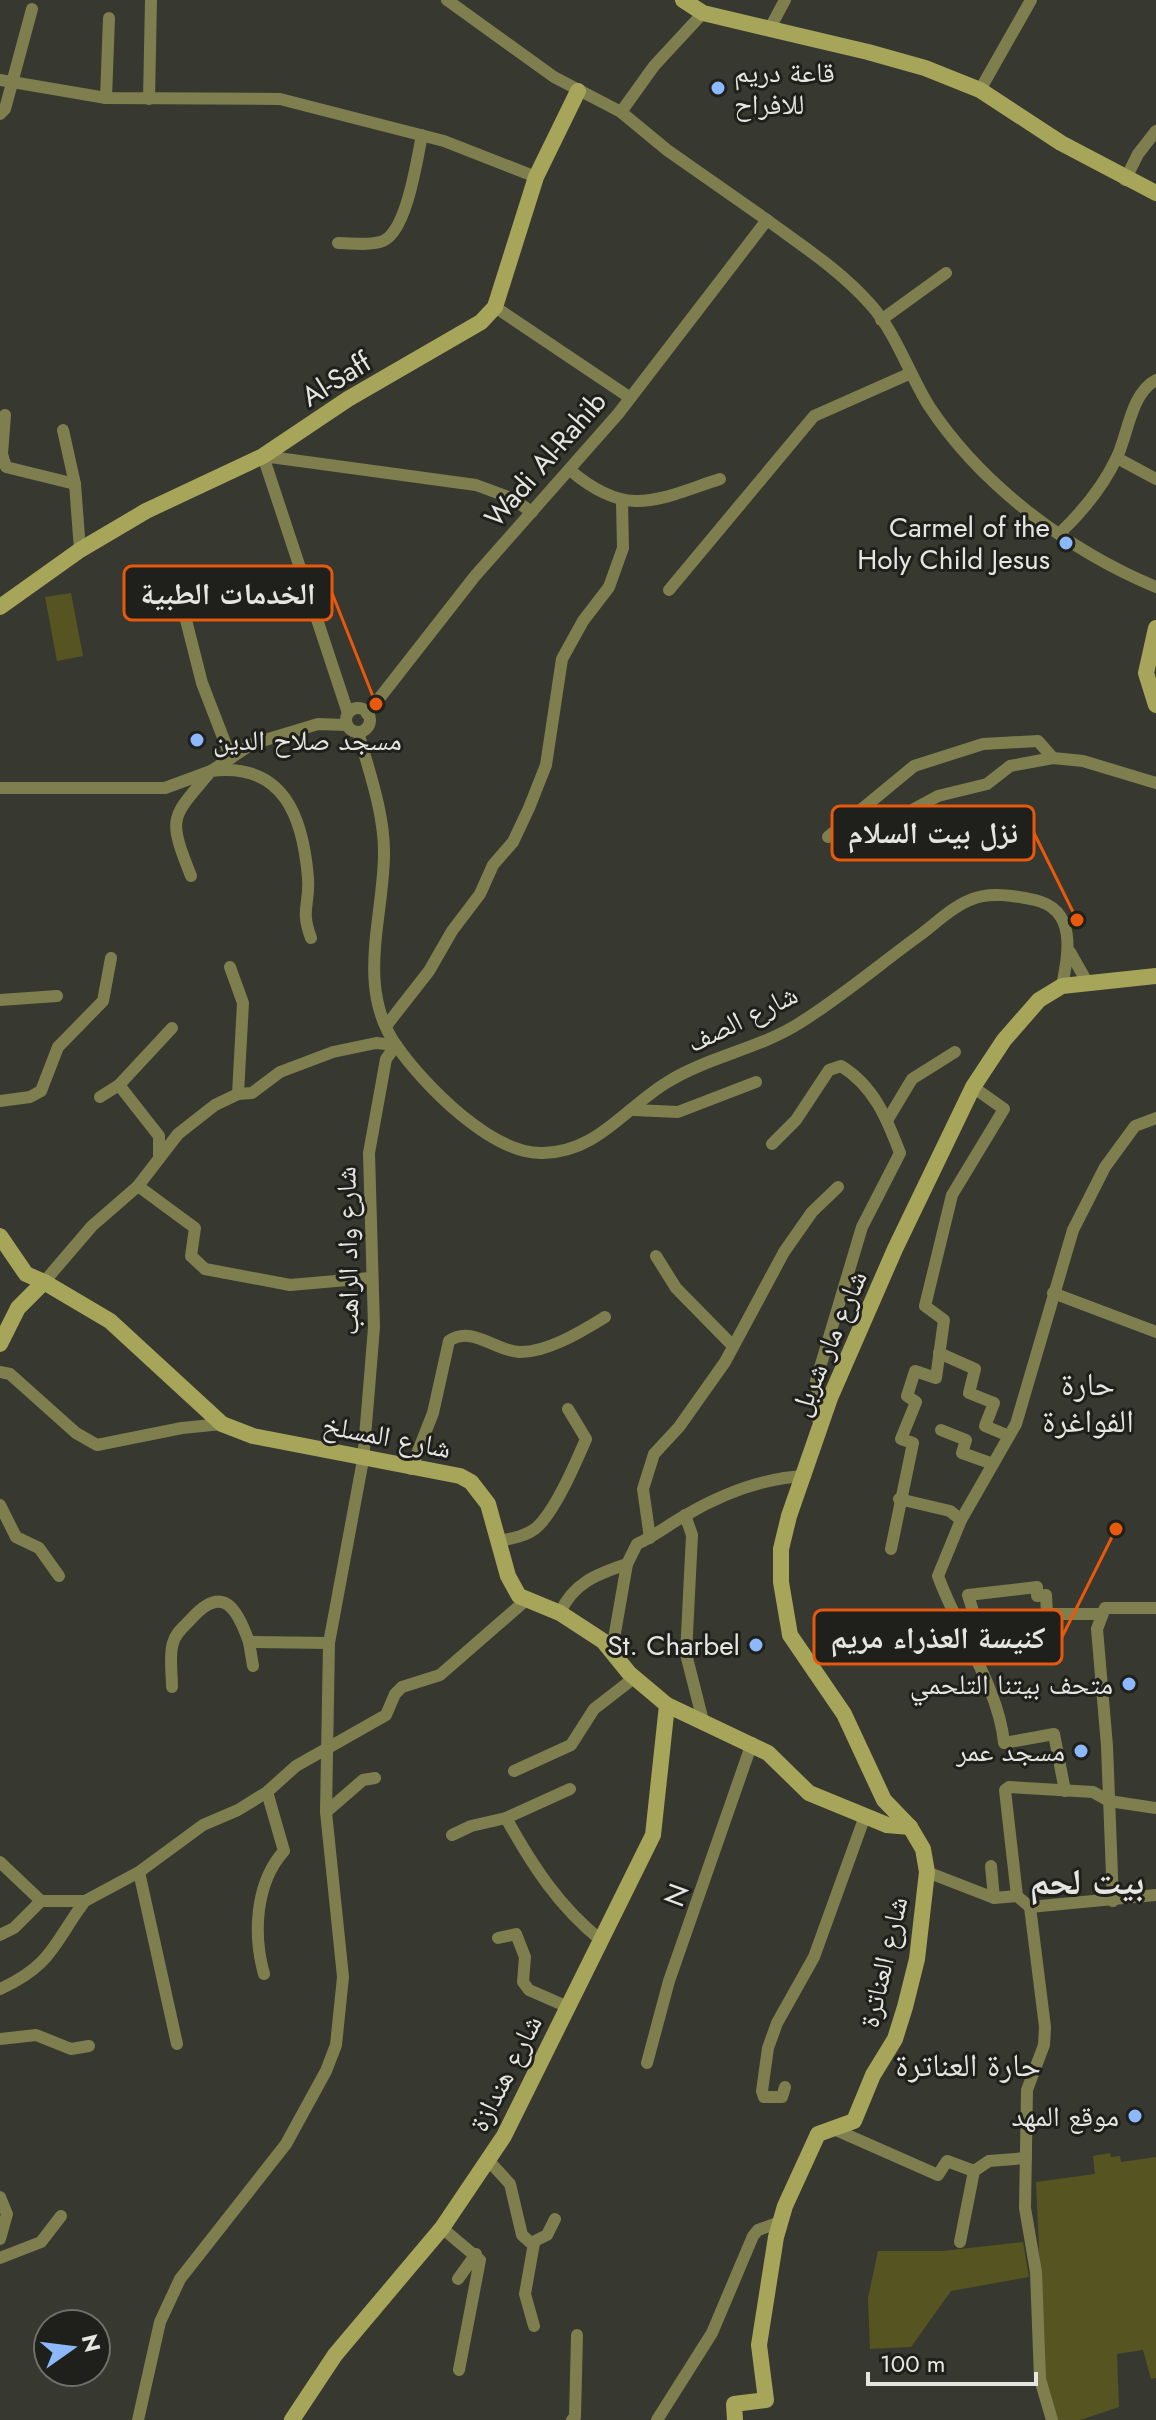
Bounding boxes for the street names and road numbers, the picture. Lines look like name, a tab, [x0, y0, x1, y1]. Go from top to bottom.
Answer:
street label: Al-Saff	[293, 341, 380, 417]
street label: Wadi Al-Rahib	[475, 383, 616, 536]
street label: شارع الصف	[680, 974, 805, 1063]
street label: شارع واد الراهب	[326, 1166, 369, 1336]
street label: شارع مار شربل	[779, 1264, 878, 1422]
street label: شارع المسلخ	[319, 1404, 455, 1469]
street label: N	[653, 1878, 699, 1912]
street label: شارع العناترة	[849, 1892, 918, 2032]
street label: شارع هندازة	[459, 2008, 552, 2139]

